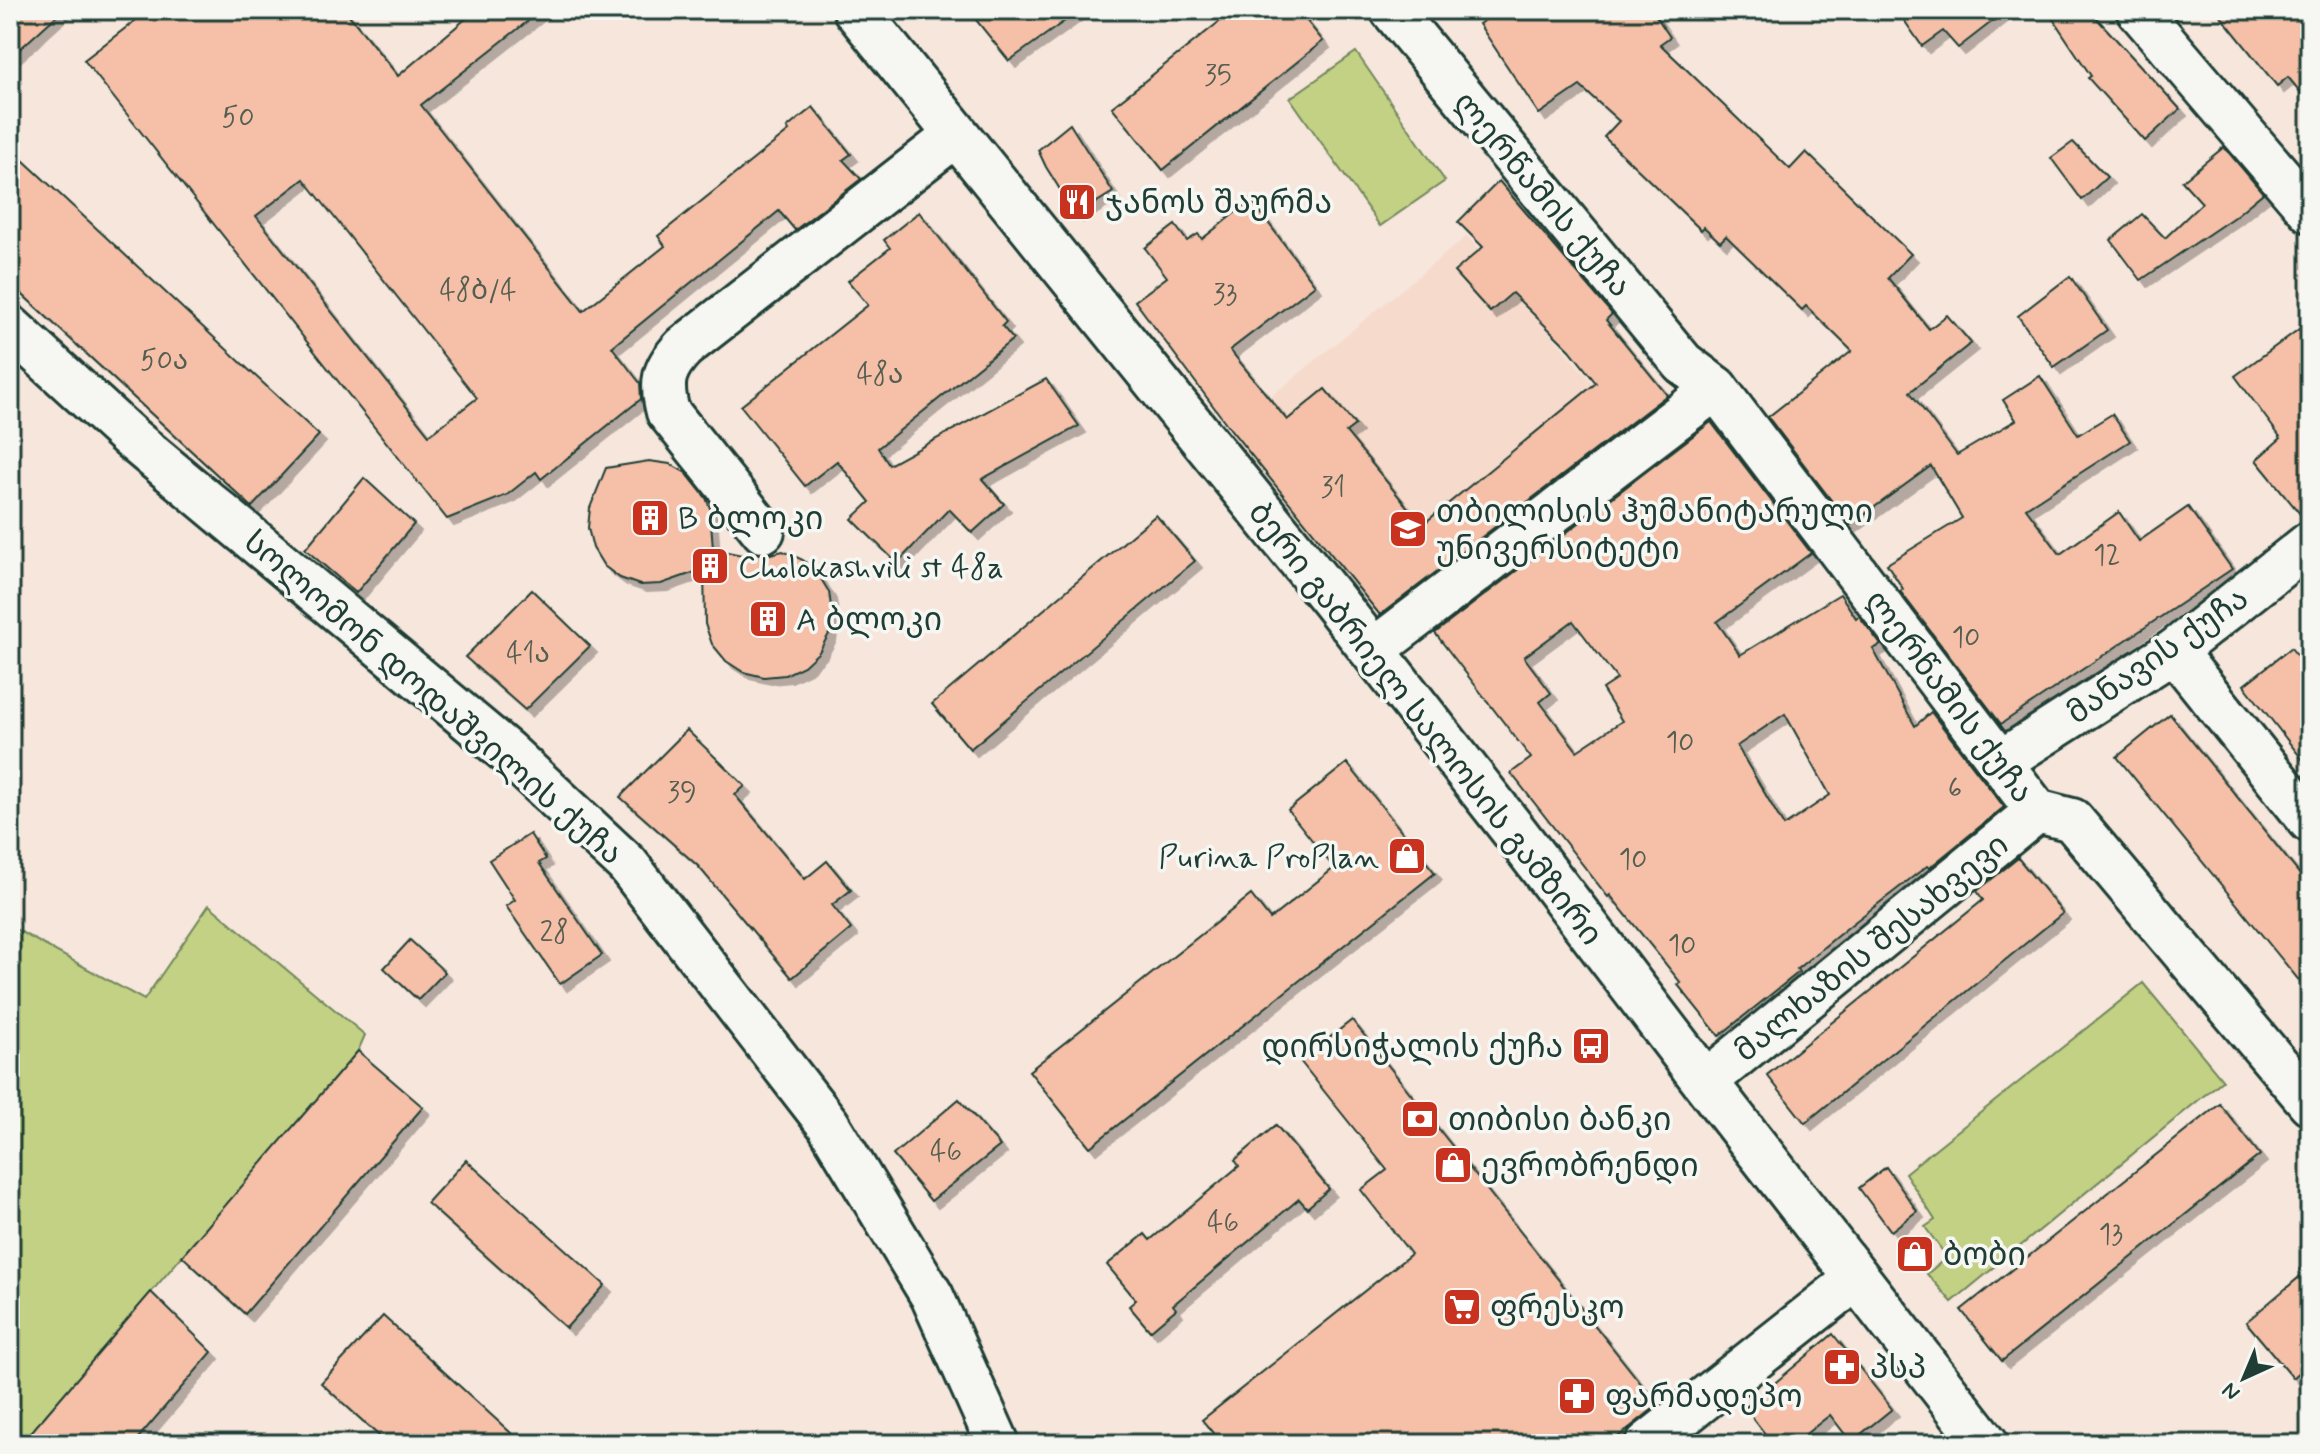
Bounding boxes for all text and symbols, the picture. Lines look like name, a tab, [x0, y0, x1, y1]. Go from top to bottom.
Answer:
house number: 35	[1204, 58, 1232, 95]
street label: ლერწამის ქუჩა	[1443, 84, 1640, 307]
house number: 50	[222, 100, 254, 137]
restaurant icon: ჯანოს შაურმა	[1056, 181, 1098, 223]
place label: ჯანოს შაურმა	[1105, 183, 1332, 225]
house number: 48ბ/4	[439, 273, 517, 310]
house number: 33	[1213, 277, 1237, 314]
house number: 50ა	[140, 343, 188, 380]
house number: 48ა	[856, 357, 904, 394]
house number: 31	[1321, 470, 1345, 507]
place label: თბილისის ჰუმანიტარული უნივერსიტეტი	[1436, 492, 1873, 571]
street label: ბერი გაბრიელ სალოსის გამზირი	[1238, 494, 1611, 955]
building icon: B ბლოკი	[629, 497, 671, 539]
place label: B ბლოკი	[678, 499, 823, 541]
school or university icon: თბილისის ჰუმანიტარული უნივერსიტეტი	[1387, 508, 1429, 550]
street label: სოლომონ დოდაშვილის ქუჩა	[234, 522, 631, 875]
house number: 12	[2093, 538, 2121, 575]
building icon: Cholokashvili st 48a	[689, 545, 731, 587]
place label: Cholokashvili st 48a	[738, 547, 1004, 589]
street label: მანავის ქუჩა	[2059, 578, 2257, 735]
street label: ლერწამის ქუჩა	[1854, 582, 2042, 812]
building icon: A ბლოკი	[747, 598, 789, 640]
place label: A ბლოკი	[796, 600, 942, 642]
house number: 10	[1952, 620, 1980, 657]
house number: 41ა	[506, 636, 550, 673]
house number: 10	[1666, 725, 1694, 762]
house number: 6	[1948, 771, 1962, 808]
house number: 39	[667, 775, 697, 812]
street label: მალხაზის შესახვევი	[1726, 825, 2018, 1072]
shop icon: Purina ProPlan	[1386, 835, 1428, 877]
place label: Purina ProPlan	[1159, 837, 1379, 879]
house number: 10	[1619, 842, 1647, 879]
house number: 28	[539, 915, 569, 952]
house number: 10	[1668, 928, 1696, 965]
bus stop icon: დირსიჭალის ქუჩა	[1570, 1025, 1612, 1067]
place label: დირსიჭალის ქუჩა	[1261, 1027, 1563, 1069]
bank icon: თიბისი ბანკი	[1399, 1098, 1441, 1140]
place label: თიბისი ბანკი	[1448, 1100, 1672, 1142]
house number: 46	[930, 1134, 962, 1171]
shop icon: ევრობრენდი	[1432, 1144, 1474, 1186]
place label: ევრობრენდი	[1481, 1146, 1699, 1188]
house number: 46	[1207, 1205, 1239, 1242]
house number: 13	[2099, 1217, 2123, 1254]
shop icon: ბობი	[1894, 1233, 1936, 1275]
place label: ბობი	[1943, 1235, 2026, 1277]
supermarket icon: ფრესკო	[1441, 1286, 1483, 1328]
place label: ფრესკო	[1490, 1288, 1625, 1330]
north arrow	[2204, 1338, 2284, 1418]
pharmacy icon: პსპ	[1821, 1346, 1863, 1388]
place label: პსპ	[1870, 1348, 1926, 1390]
pharmacy icon: ფარმადეპო	[1556, 1375, 1598, 1417]
text: N	[2216, 1376, 2246, 1406]
place label: ფარმადეპო	[1605, 1377, 1803, 1419]

